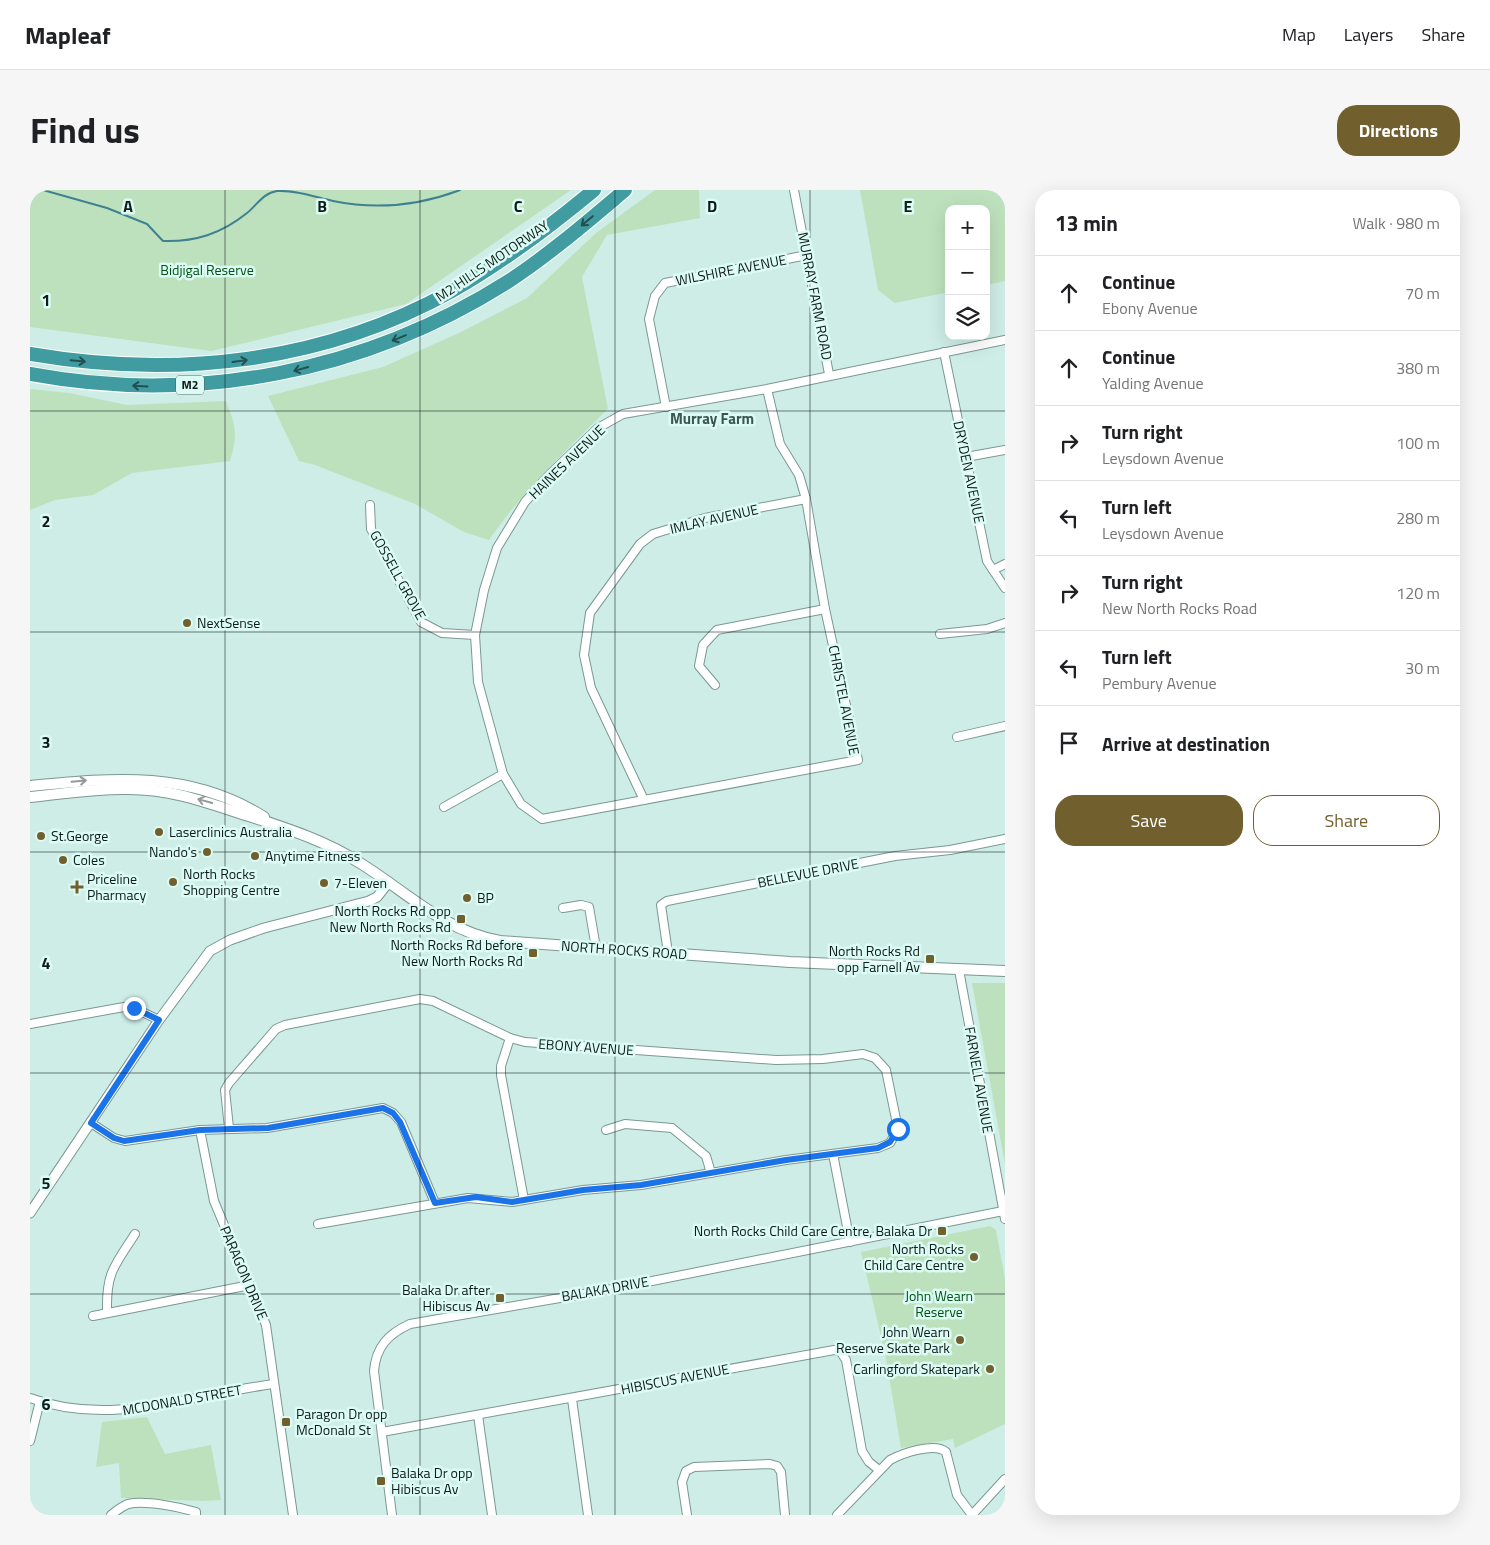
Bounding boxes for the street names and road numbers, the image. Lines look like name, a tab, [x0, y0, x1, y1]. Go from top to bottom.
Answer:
street label: M2 HILLS MOTORWAY	[431, 215, 553, 306]
street label: MURRAY FARM ROAD	[793, 230, 838, 362]
street label: WILSHIRE AVENUE	[674, 248, 788, 291]
road number: M2	[176, 376, 204, 394]
street label: HAINES AVENUE	[524, 419, 610, 504]
street label: DRYDEN AVENUE	[948, 419, 991, 525]
street label: IMLAY AVENUE	[668, 498, 760, 539]
street label: GOSSELL GROVE	[365, 526, 432, 624]
street label: CHRISTEL AVENUE	[824, 643, 866, 757]
street label: BELLEVUE DRIVE	[756, 852, 860, 893]
street label: NORTH ROCKS ROAD	[560, 935, 688, 964]
street label: FARNELL AVENUE	[960, 1025, 999, 1135]
street label: EBONY AVENUE	[538, 1033, 635, 1060]
street label: PARAGON DRIVE	[215, 1223, 274, 1323]
street label: BALAKA DRIVE	[560, 1270, 650, 1307]
street label: HIBISCUS AVENUE	[619, 1358, 731, 1399]
street label: MCDONALD STREET	[121, 1379, 244, 1420]

